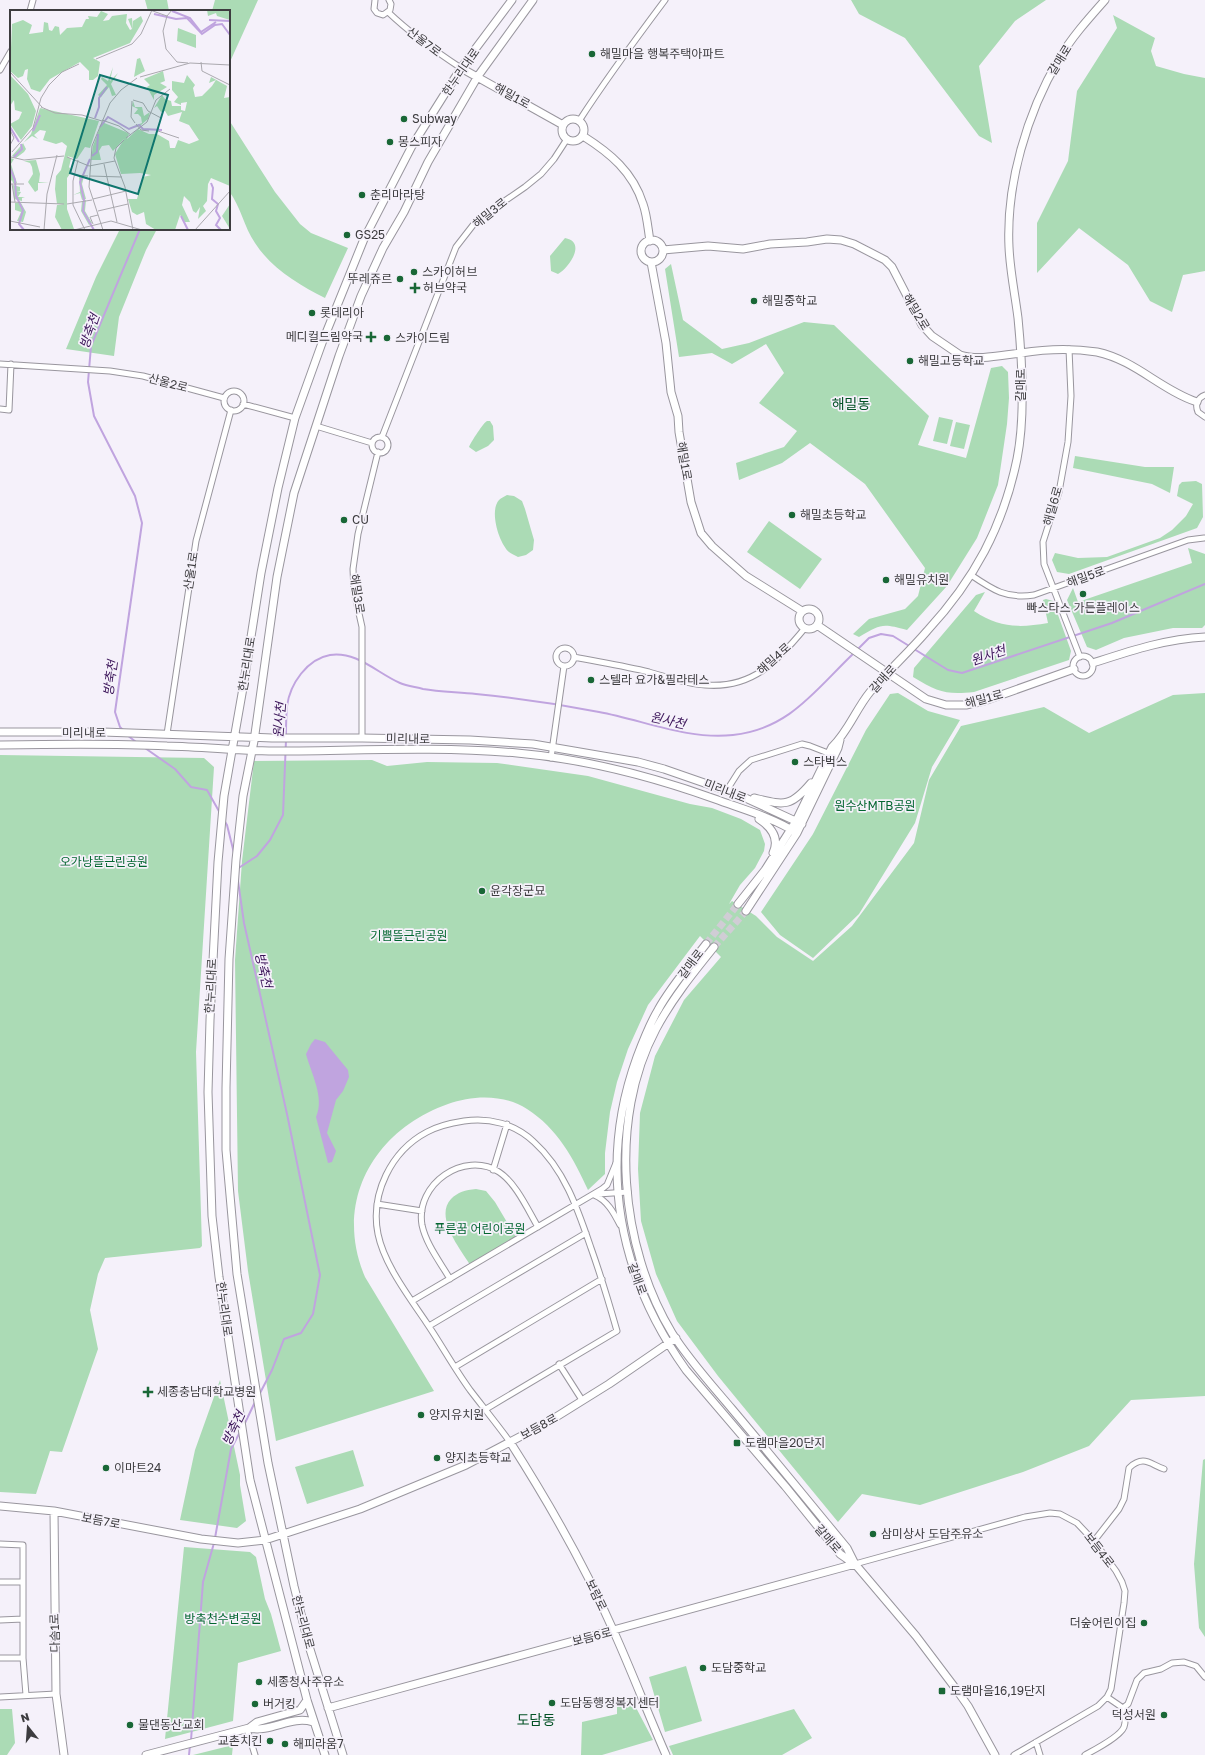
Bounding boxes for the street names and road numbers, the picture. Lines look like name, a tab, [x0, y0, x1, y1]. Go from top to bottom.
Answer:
street label: 산울7로	[404, 24, 445, 59]
street label: 갈매로	[1044, 42, 1075, 78]
street label: 한누리대로	[439, 45, 483, 99]
street label: 해밀1로	[492, 80, 533, 112]
street label: 해밀3로	[469, 194, 510, 231]
street label: 해밀2로	[900, 291, 933, 333]
street label: 갈매로	[1013, 368, 1028, 402]
street label: 산울2로	[147, 370, 189, 395]
street label: 해밀1로	[674, 440, 695, 481]
street label: 해밀6로	[1040, 484, 1065, 527]
street label: 산울1로	[180, 551, 201, 591]
street label: 해밀5로	[1064, 563, 1107, 590]
street label: 해밀3로	[347, 573, 368, 615]
street label: 한누리대로	[235, 635, 258, 692]
street label: 해밀4로	[754, 640, 794, 678]
street label: 갈매로	[866, 661, 899, 696]
street label: 해밀1로	[963, 686, 1005, 711]
street label: 미리내로	[62, 725, 106, 740]
street label: 미리내로	[386, 731, 430, 746]
street label: 미리내로	[702, 776, 748, 805]
street label: 갈매로	[675, 946, 707, 981]
street label: 한누리대로	[202, 958, 219, 1014]
street label: 갈매로	[625, 1261, 650, 1297]
street label: 한누리대로	[213, 1281, 236, 1337]
street label: 보듬8로	[517, 1410, 560, 1443]
street label: 보듬7로	[80, 1509, 122, 1532]
street label: 갈매로	[812, 1521, 845, 1556]
street label: 보듬4로	[1081, 1529, 1118, 1570]
street label: 보람로	[582, 1577, 610, 1613]
street label: 한누리대로	[289, 1593, 318, 1650]
street label: 다솜1로	[47, 1613, 62, 1653]
street label: 보듬6로	[570, 1624, 613, 1649]

